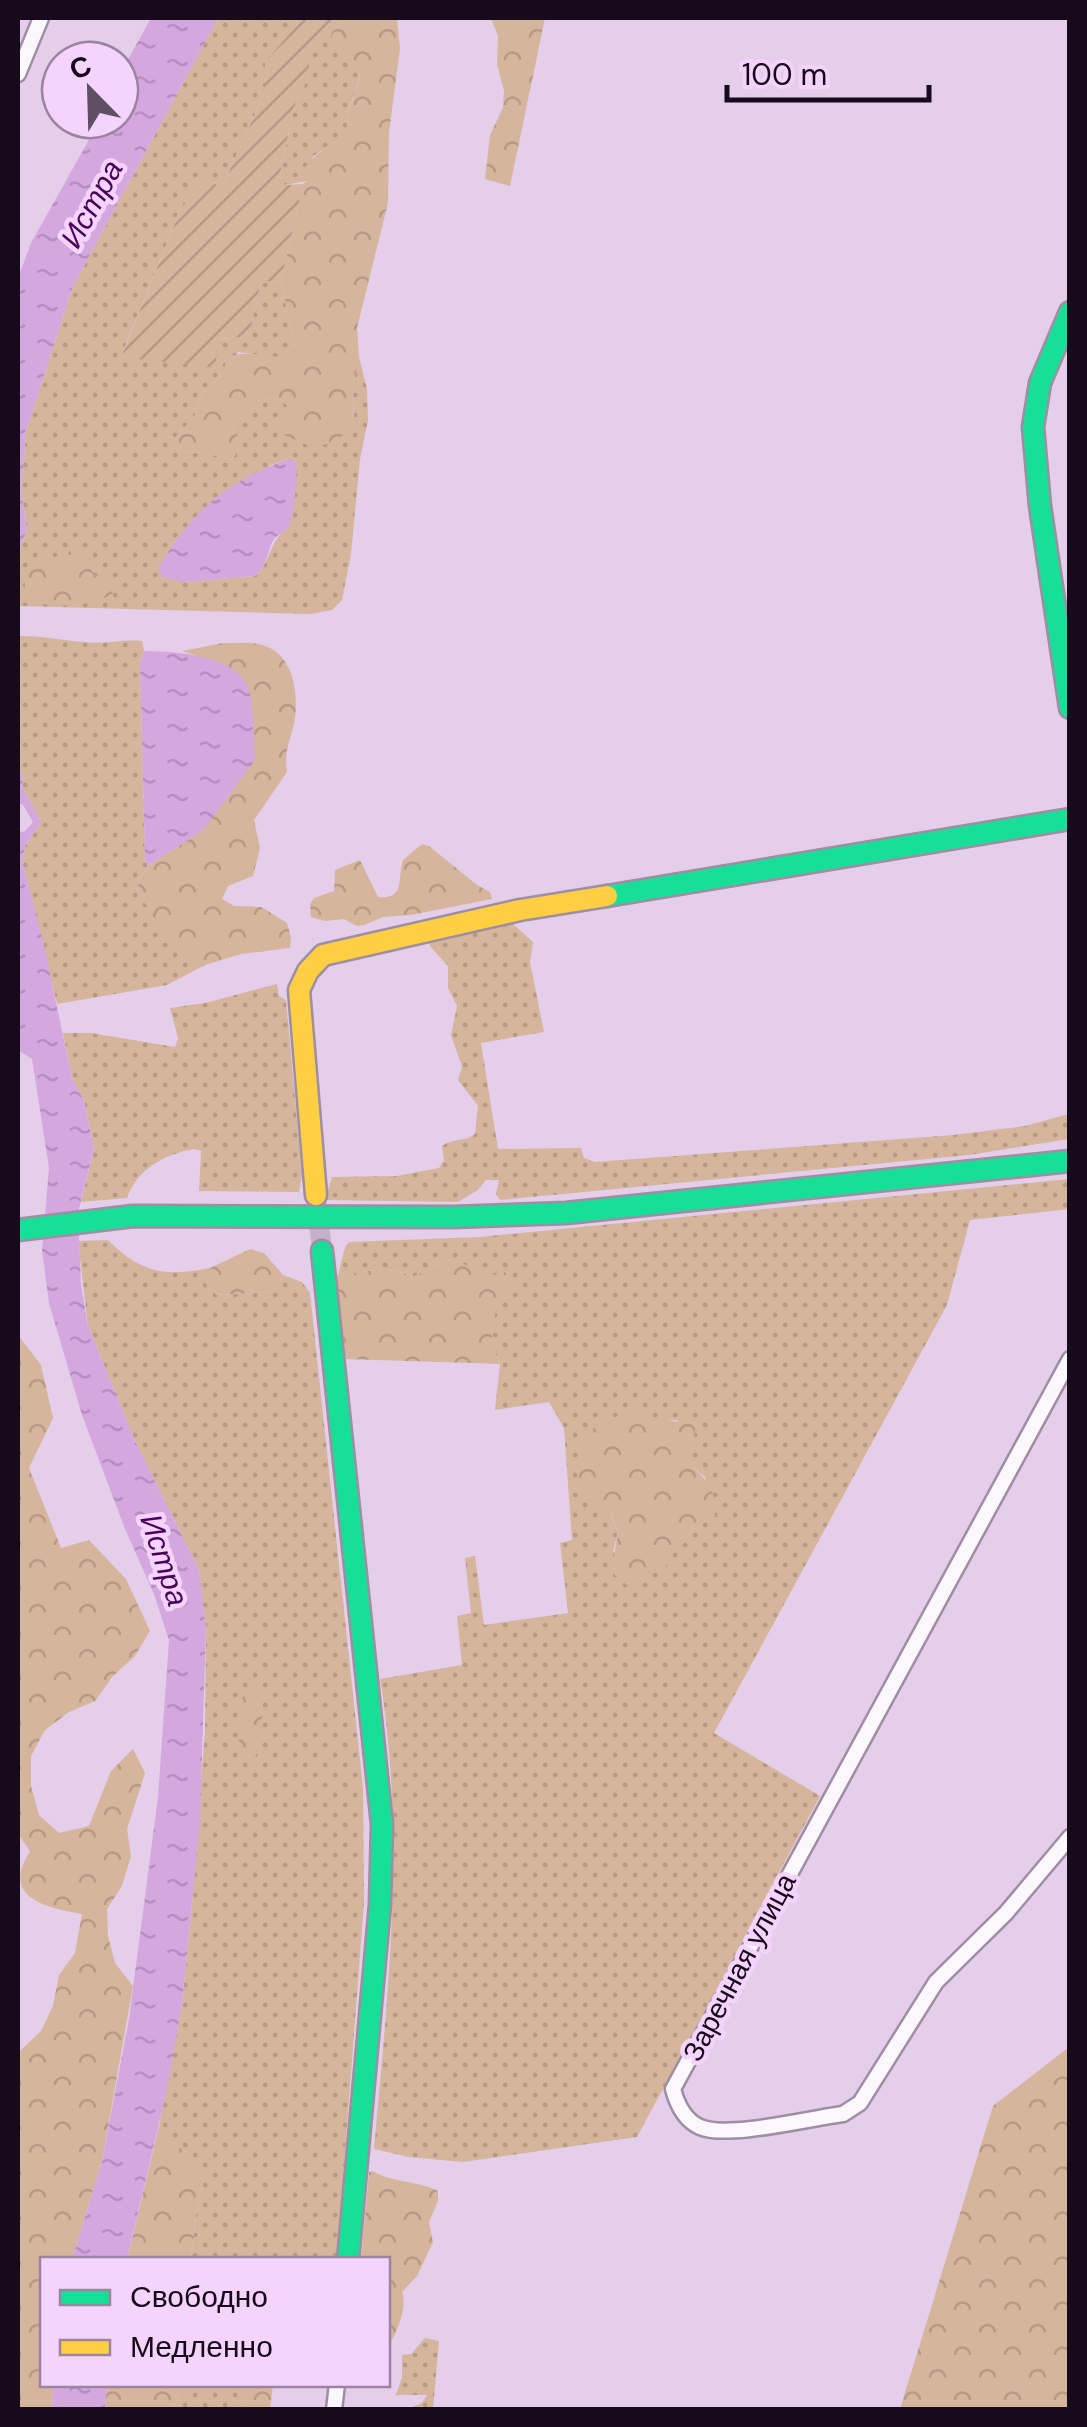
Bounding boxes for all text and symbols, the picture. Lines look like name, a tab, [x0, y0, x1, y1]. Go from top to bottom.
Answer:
north arrow	[40, 40, 140, 140]
scale bar	[727, 40, 930, 102]
text: С	[64, 46, 97, 88]
text: 100 m	[742, 55, 827, 94]
water label: Истра	[52, 153, 132, 255]
water label: Истра	[131, 1509, 198, 1611]
street label: Заречная улица	[674, 1866, 805, 2068]
legend	[40, 2257, 390, 2387]
text: Свободно	[130, 2277, 268, 2316]
text: Медленно	[130, 2327, 273, 2366]

